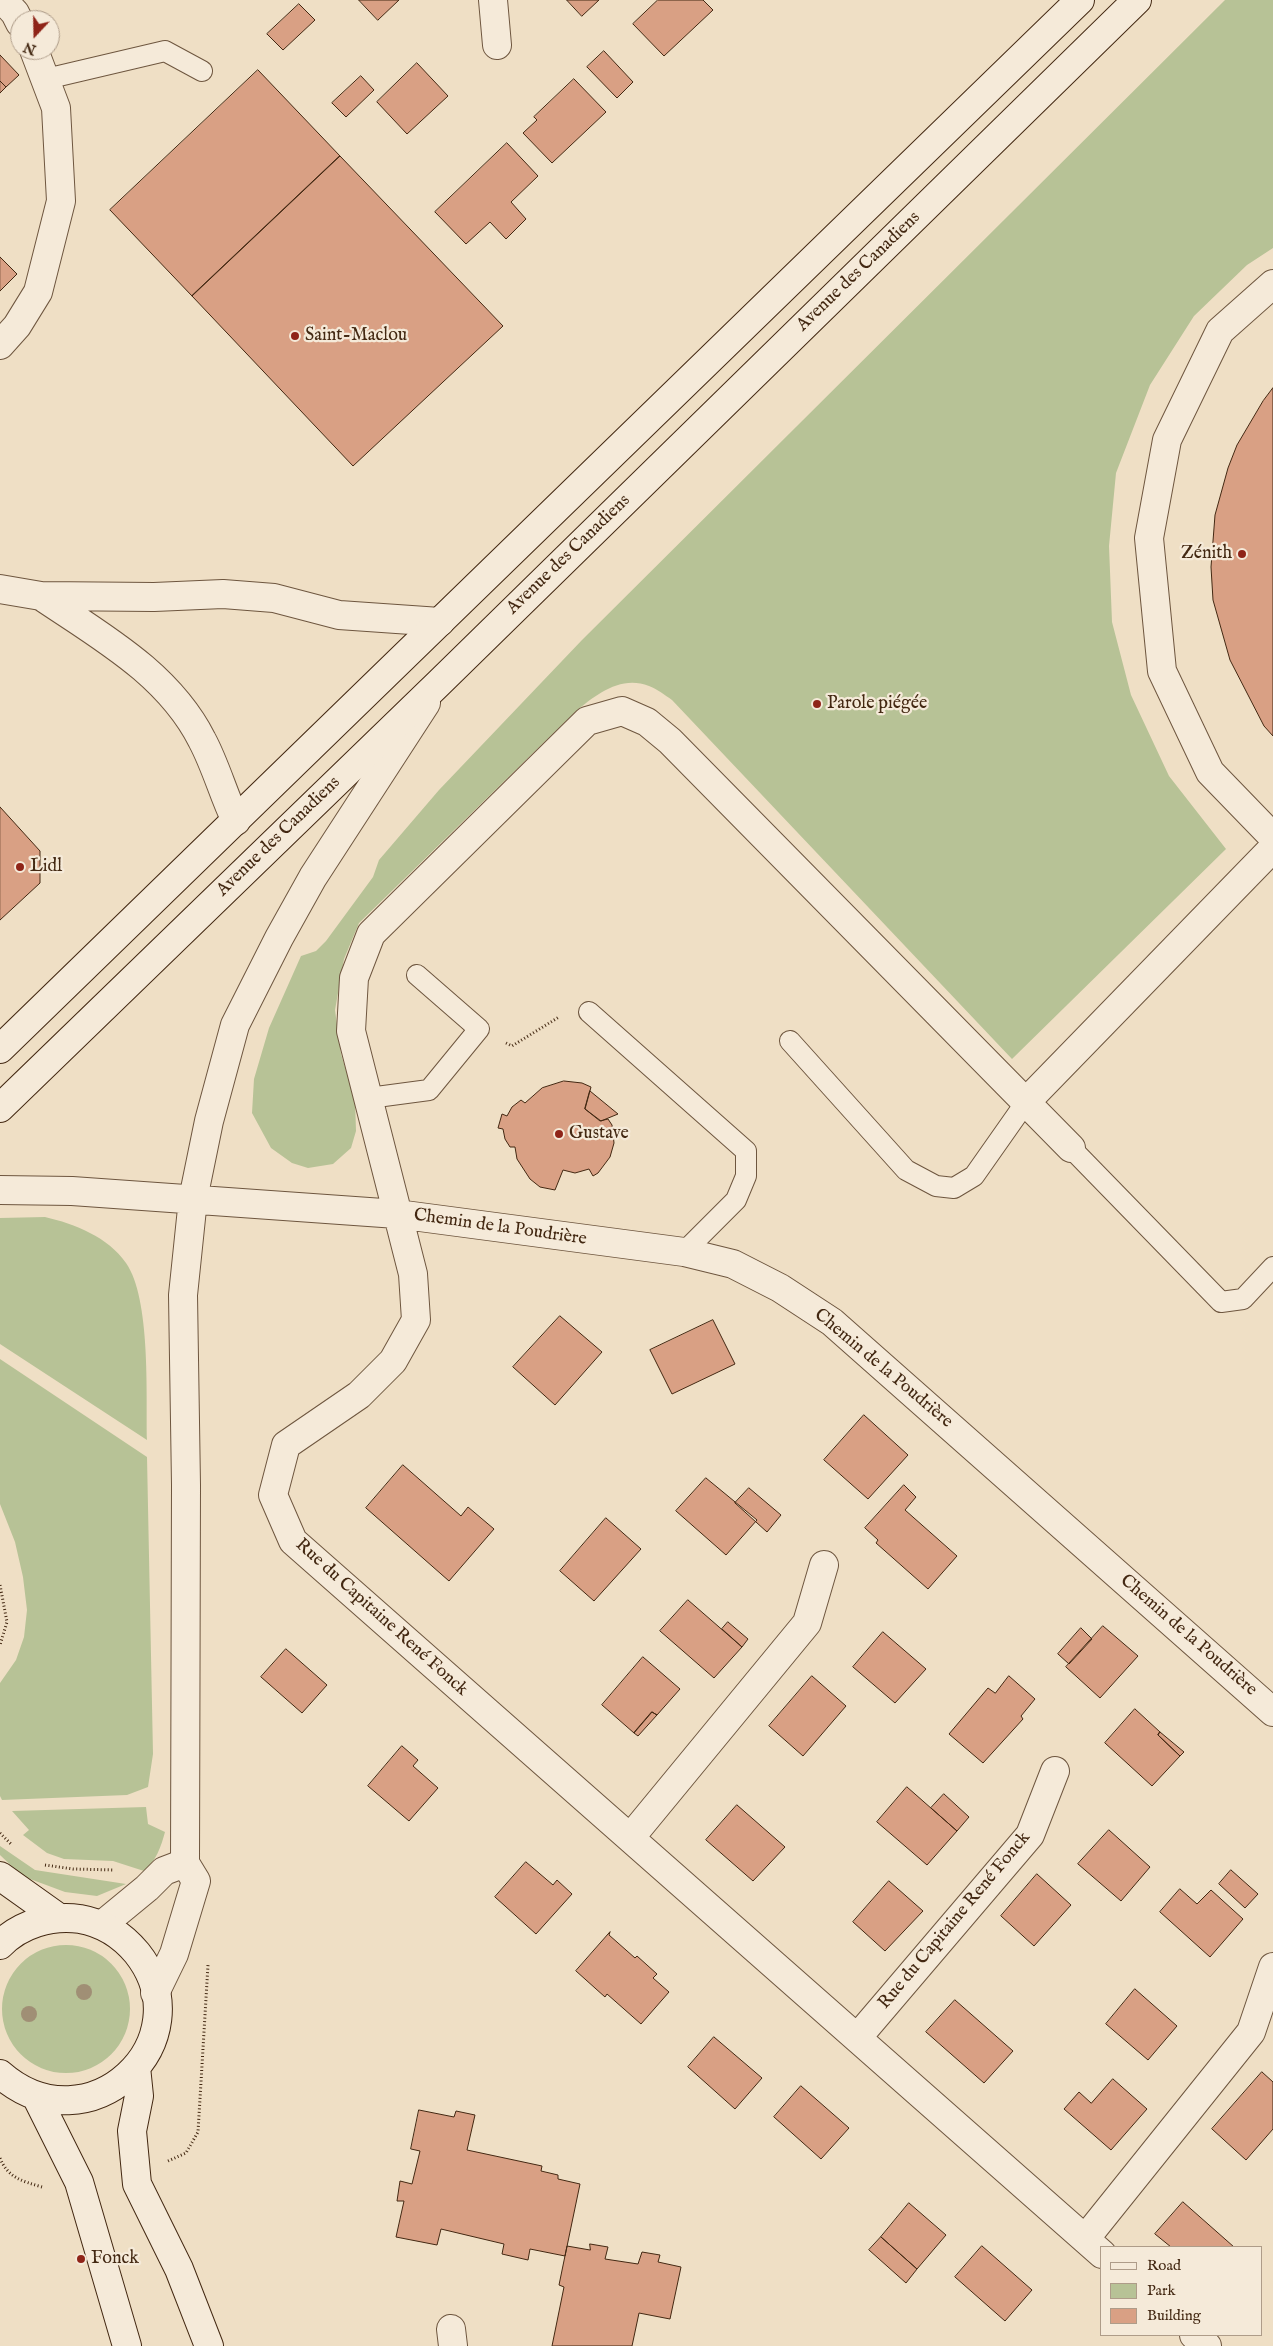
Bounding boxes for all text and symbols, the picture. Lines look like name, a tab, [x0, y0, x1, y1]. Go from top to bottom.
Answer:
north arrow	[10, 10, 60, 60]
text: N	[21, 37, 39, 59]
street label: Avenue des Canadiens	[793, 207, 925, 337]
place label: Saint-Maclou	[305, 325, 407, 347]
marker: Saint-Maclou	[289, 330, 301, 342]
street label: Avenue des Canadiens	[503, 490, 635, 620]
place label: Zénith	[1181, 543, 1232, 565]
marker: Zénith	[1236, 548, 1248, 560]
place label: Parole piégée	[827, 693, 927, 715]
marker: Parole piégée	[811, 698, 823, 710]
street label: Avenue des Canadiens	[213, 772, 345, 902]
place label: Lidl	[30, 856, 62, 878]
marker: Lidl	[14, 861, 26, 873]
place label: Gustave	[569, 1123, 629, 1145]
marker: Gustave	[553, 1128, 565, 1140]
street label: Chemin de la Poudrière	[412, 1205, 588, 1251]
street label: Chemin de la Poudrière	[809, 1305, 957, 1433]
street label: Rue du Capitaine René Fonck	[290, 1535, 472, 1701]
street label: Chemin de la Poudrière	[1115, 1571, 1261, 1701]
street label: Rue du Capitaine René Fonck	[874, 1828, 1036, 2014]
legend	[1100, 2246, 1263, 2336]
place label: Fonck	[91, 2248, 139, 2270]
marker: Fonck	[75, 2253, 87, 2265]
text: Road	[1147, 2256, 1181, 2275]
text: Park	[1147, 2281, 1176, 2300]
text: Building	[1147, 2306, 1201, 2325]

